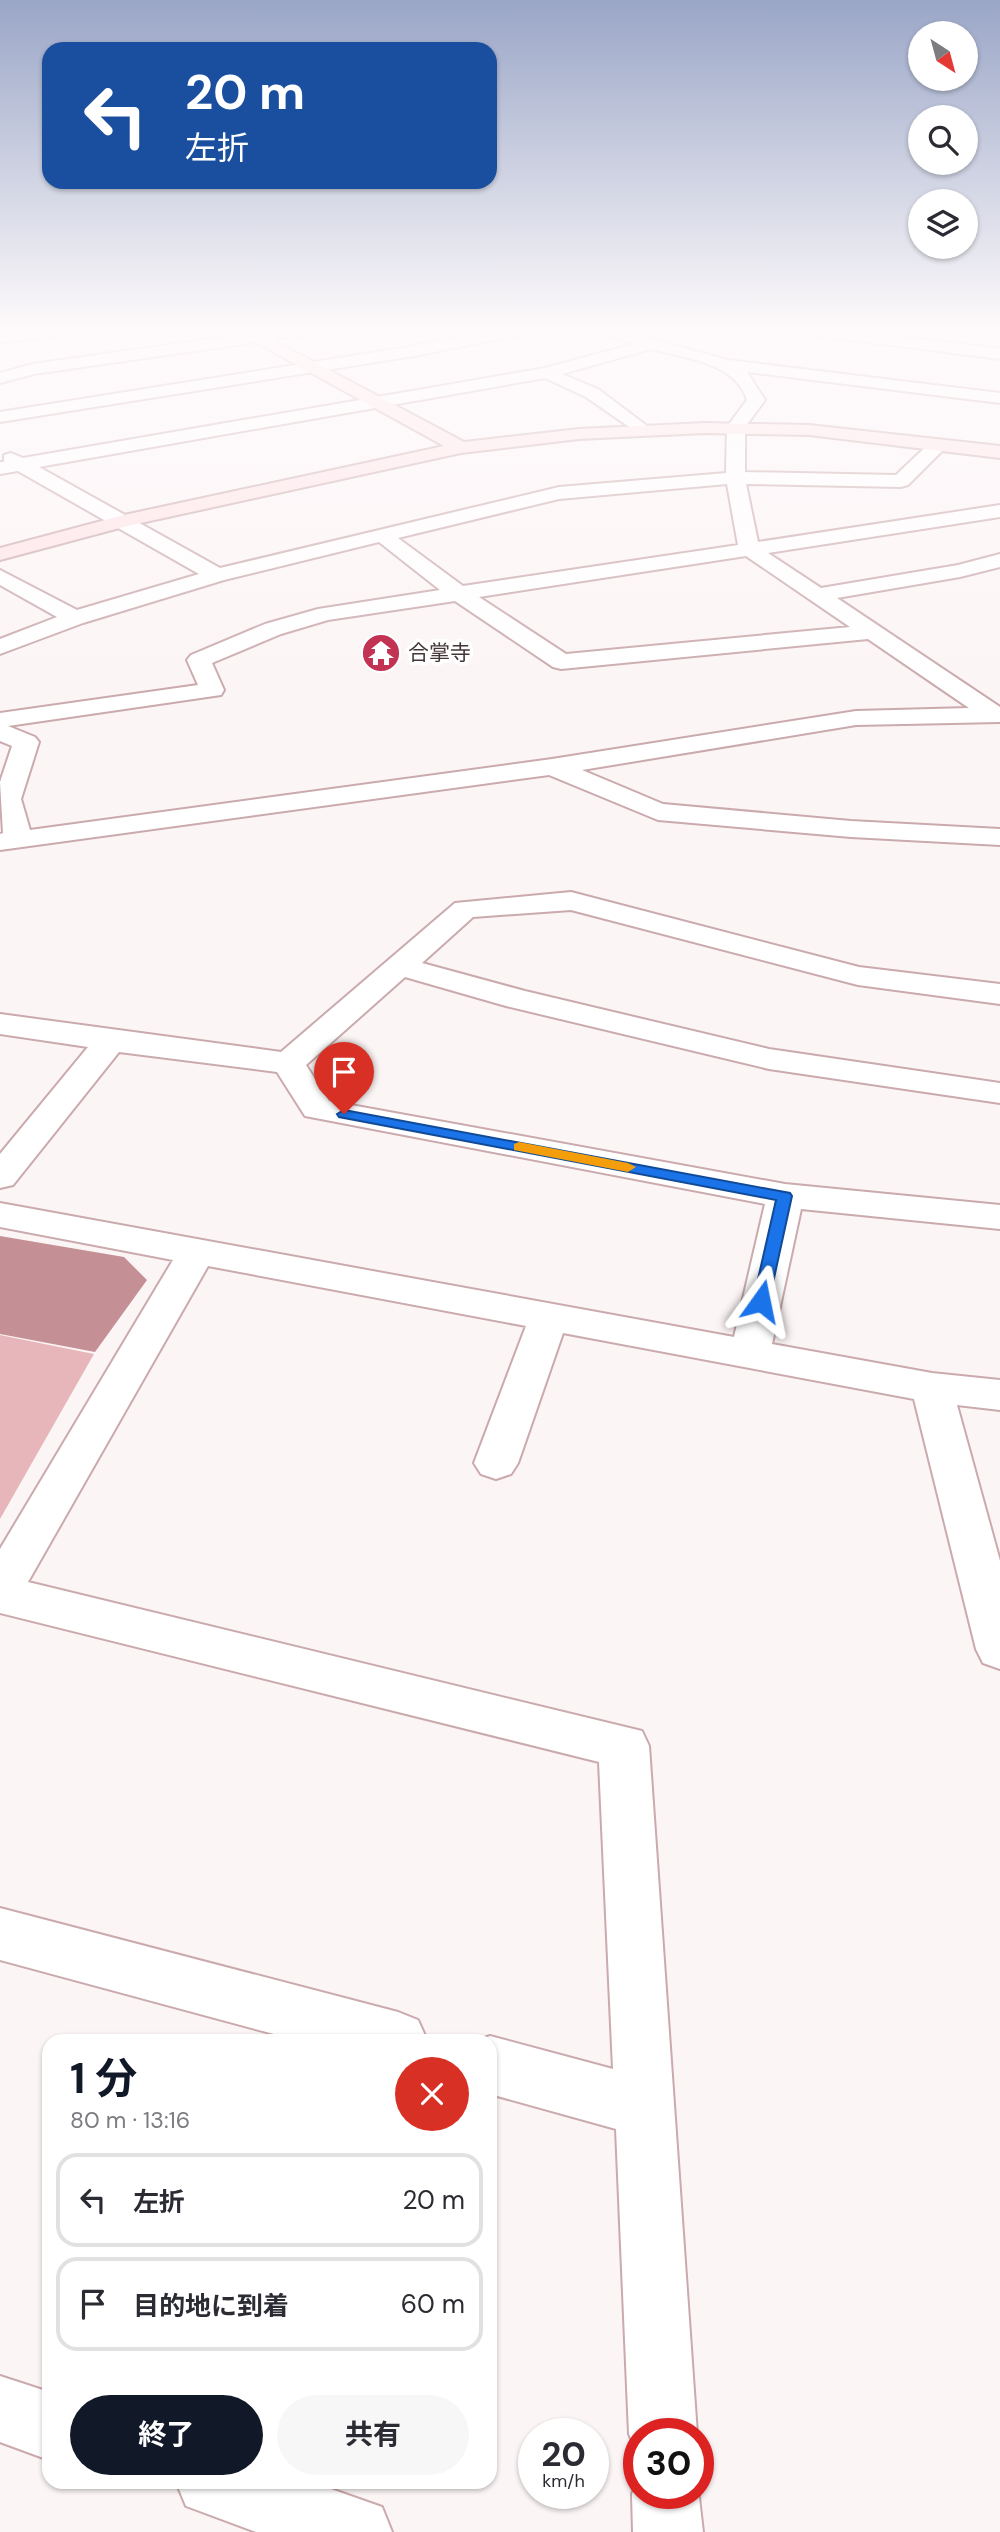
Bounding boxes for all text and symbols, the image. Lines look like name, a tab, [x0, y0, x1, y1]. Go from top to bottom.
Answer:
north arrow	[908, 21, 978, 91]
map controls	[908, 21, 978, 259]
text: 20 m	[185, 60, 305, 124]
icon: left	[70, 70, 161, 161]
button: search	[908, 105, 978, 175]
text: 左折	[185, 127, 249, 169]
button: layers	[908, 189, 978, 259]
temple icon: 合掌寺	[360, 632, 402, 674]
place label: 合掌寺	[408, 639, 471, 667]
pin	[314, 1042, 374, 1114]
icon: arrive	[325, 1053, 363, 1091]
position arrow	[724, 1264, 798, 1338]
text: 1 分	[70, 2051, 137, 2106]
button: close	[395, 2057, 469, 2131]
text: 80 m · 13:16	[70, 2105, 190, 2135]
icon: left	[74, 2181, 112, 2219]
text: 20 m	[402, 2183, 465, 2217]
text: 左折	[133, 2185, 185, 2219]
icon: arrive	[74, 2285, 112, 2323]
text: 60 m	[401, 2287, 465, 2321]
text: 目的地に到着	[133, 2289, 289, 2323]
button: 終了	[70, 2395, 263, 2475]
button: 共有	[277, 2395, 469, 2475]
speed limit sign: 30	[623, 2418, 714, 2509]
text: 20	[541, 2431, 586, 2477]
text: km/h	[542, 2469, 585, 2493]

